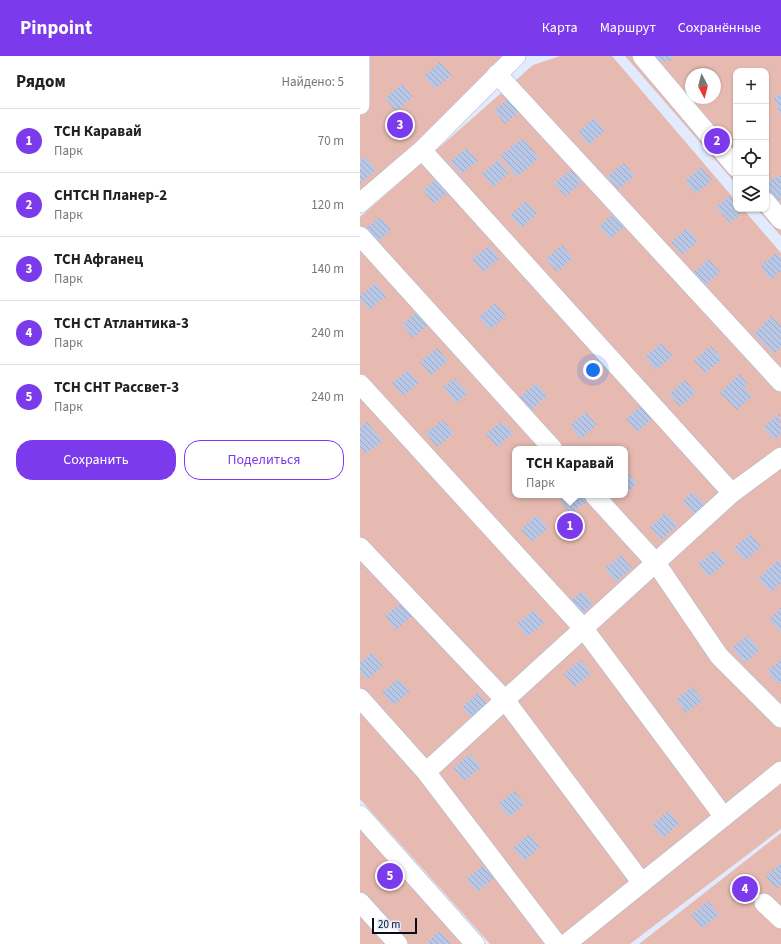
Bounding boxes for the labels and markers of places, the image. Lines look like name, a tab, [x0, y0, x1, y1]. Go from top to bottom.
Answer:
pin: 3	[387, 110, 413, 140]
pin: 2	[704, 126, 730, 156]
pin: 1	[557, 511, 583, 541]
pin: 5	[377, 861, 403, 891]
pin: 4	[732, 874, 758, 904]

